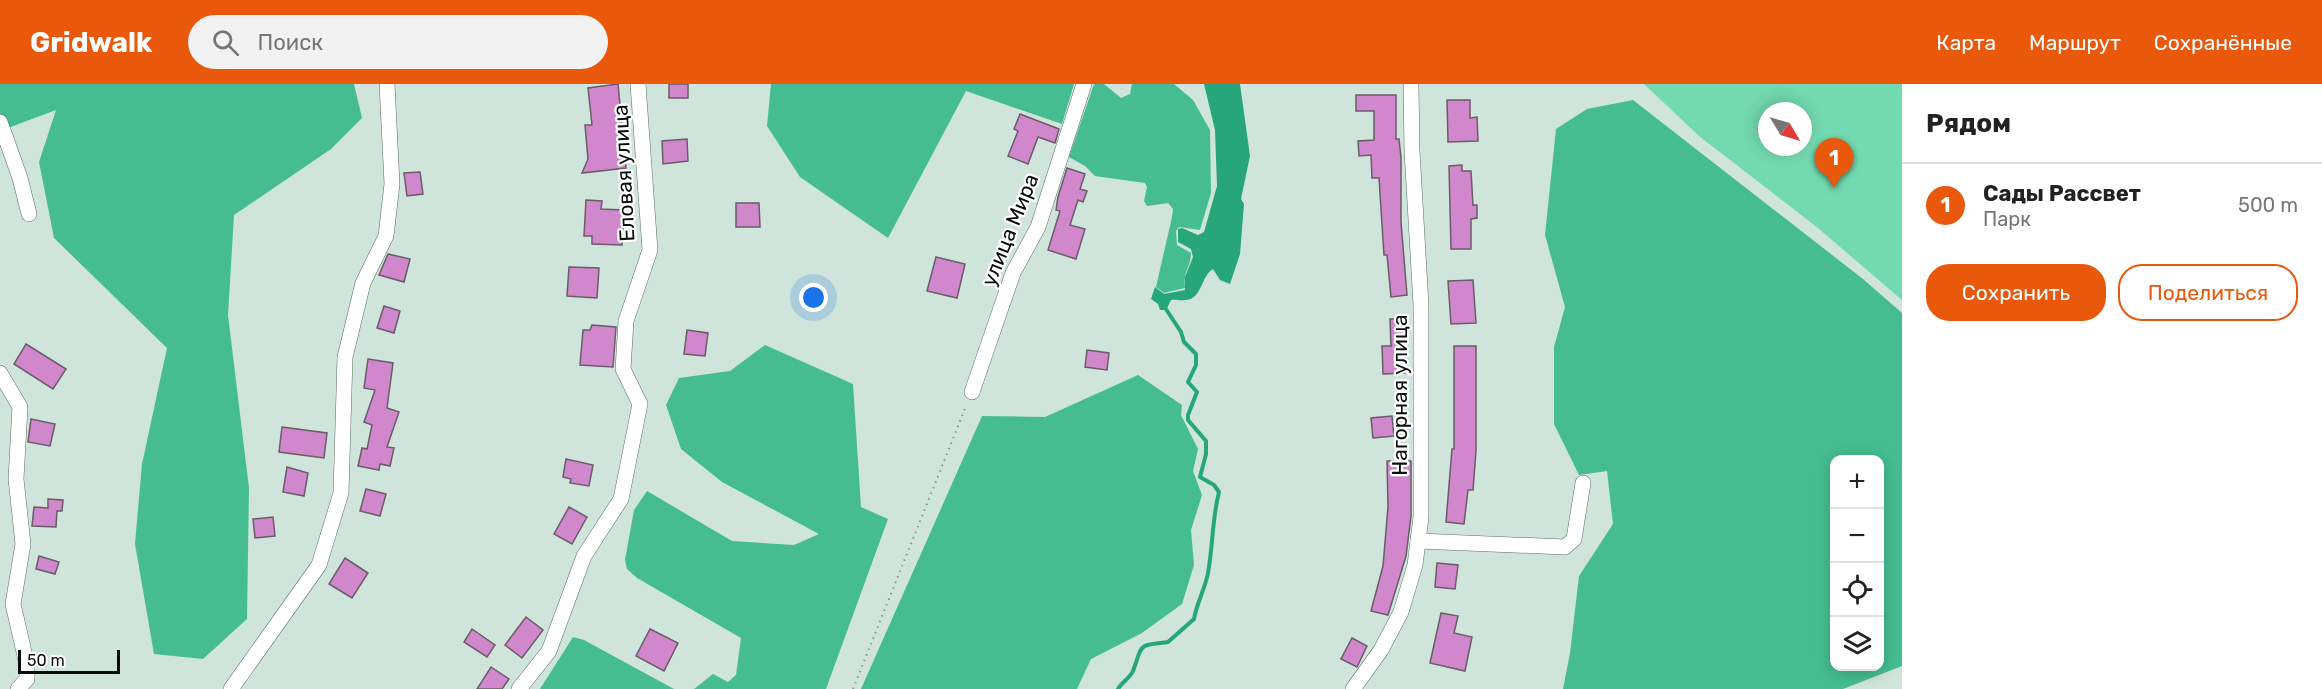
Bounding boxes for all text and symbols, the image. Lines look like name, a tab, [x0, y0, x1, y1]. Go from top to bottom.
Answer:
search box	[188, 15, 608, 69]
text: Gridwalk	[30, 26, 152, 59]
icon: search	[209, 26, 242, 59]
text: Поиск	[257, 29, 323, 56]
text: Карта	[1936, 30, 1996, 55]
text: Маршрут	[2029, 30, 2121, 55]
text: Сохранённые	[2154, 30, 2292, 55]
north arrow	[1758, 102, 1812, 156]
street label: Еловая улица	[607, 104, 640, 242]
text: Рядом	[1926, 108, 2011, 139]
pin: 1	[1814, 138, 1854, 188]
street label: улица Мира	[976, 170, 1043, 290]
text: Сады Рассвет	[1983, 180, 2141, 207]
text: 1	[1941, 193, 1950, 217]
text: 500 m	[2238, 193, 2298, 217]
text: Парк	[1983, 207, 2031, 231]
button: Сохранить	[1926, 264, 2106, 321]
button: Поделиться	[2118, 264, 2298, 321]
your location	[799, 283, 828, 312]
street label: Нагорная улица	[1387, 314, 1412, 476]
map controls	[1830, 455, 1884, 671]
button: +	[1830, 455, 1884, 509]
button: −	[1830, 509, 1884, 563]
button: locate	[1830, 563, 1884, 617]
button: layers	[1830, 617, 1884, 671]
scale bar	[18, 647, 120, 674]
text: 50 m	[27, 651, 65, 670]

